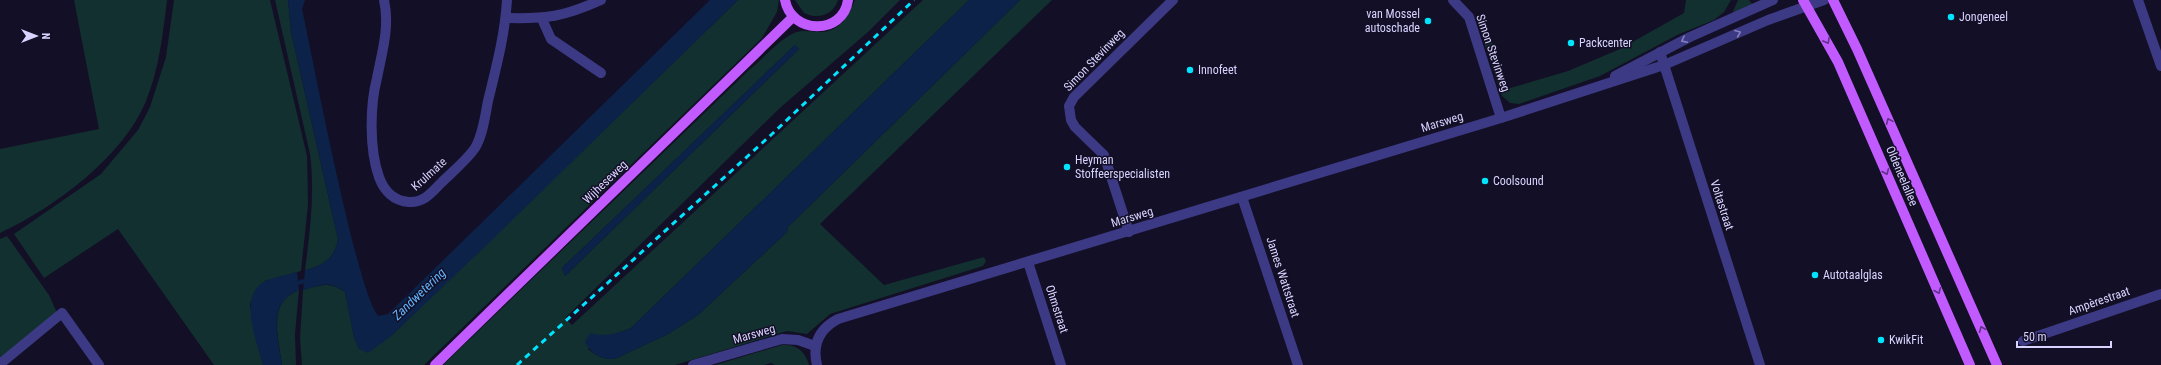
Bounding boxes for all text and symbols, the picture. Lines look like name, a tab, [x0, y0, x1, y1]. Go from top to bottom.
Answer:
place label: van Mossel autoschade	[1365, 7, 1420, 35]
place label: Jongeneel	[1959, 10, 2008, 24]
street label: Simon Stevinweg	[1473, 12, 1513, 94]
marker: Jongeneel	[1946, 12, 1956, 22]
north arrow	[16, 16, 56, 56]
marker: van Mossel autoschade	[1423, 16, 1433, 26]
street label: Simon Stevinweg	[1061, 26, 1127, 94]
one-way arrow	[1734, 30, 1742, 38]
text: N	[39, 33, 52, 40]
one-way arrow	[1681, 35, 1688, 43]
place label: Packcenter	[1579, 36, 1632, 50]
one-way arrow	[1822, 37, 1829, 44]
marker: Packcenter	[1566, 38, 1576, 48]
place label: Innofeet	[1198, 63, 1238, 77]
marker: Innofeet	[1185, 65, 1195, 75]
street label: Marsweg	[1419, 109, 1465, 135]
one-way arrow	[1886, 117, 1894, 125]
street label: Oldeneelallee	[1883, 144, 1921, 208]
place label: Heyman Stoffeerspecialisten	[1075, 153, 1170, 181]
street label: Krulmate	[408, 154, 450, 193]
street label: Wijheseweg	[580, 157, 630, 207]
marker: Heyman Stoffeerspecialisten	[1062, 162, 1072, 172]
one-way arrow	[1881, 168, 1889, 175]
place label: Coolsound	[1493, 174, 1544, 188]
marker: Coolsound	[1480, 176, 1490, 186]
street label: Voltastraat	[1707, 178, 1737, 232]
street label: Marsweg	[1109, 204, 1155, 230]
street label: James Wattstraat	[1263, 235, 1303, 319]
water label: Zandwetering	[389, 265, 449, 324]
place label: Autotaalglas	[1823, 268, 1883, 282]
marker: Autotaalglas	[1810, 270, 1820, 280]
street label: Ohmstraat	[1043, 283, 1071, 335]
street label: Ampèrestraat	[2066, 284, 2132, 318]
one-way arrow	[1933, 287, 1941, 295]
street label: Marsweg	[731, 321, 777, 347]
scale bar	[2017, 323, 2111, 349]
one-way arrow	[1978, 326, 1986, 333]
text: 50 m	[2023, 330, 2047, 344]
place label: KwikFit	[1889, 333, 1924, 347]
marker: KwikFit	[1876, 335, 1886, 345]

